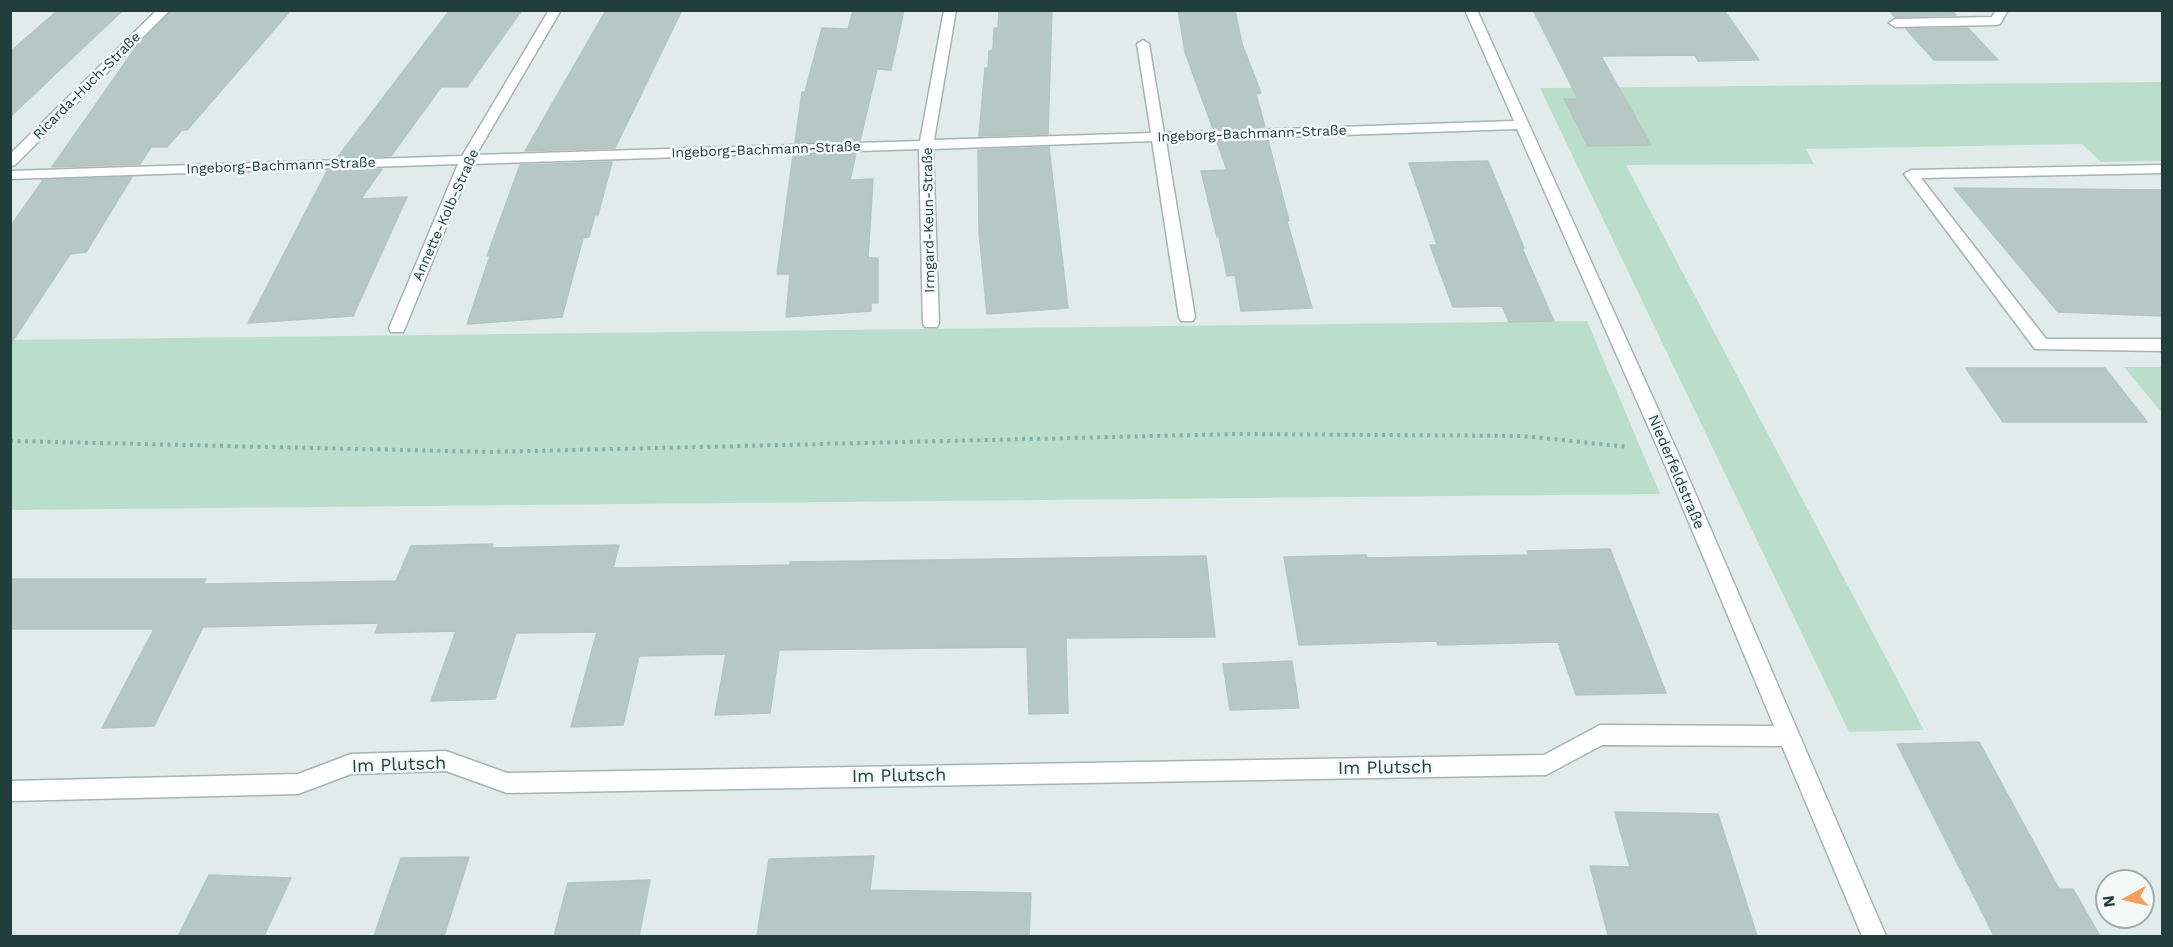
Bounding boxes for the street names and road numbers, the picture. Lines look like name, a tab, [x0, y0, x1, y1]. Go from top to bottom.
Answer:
street label: Ricarda-Huch-Straße	[30, 29, 144, 143]
street label: Ingeborg-Bachmann-Straße	[1157, 122, 1347, 146]
street label: Ingeborg-Bachmann-Straße	[671, 138, 861, 162]
street label: Annette-Kolb-Straße	[409, 147, 483, 283]
street label: Irmgard-Keun-Straße	[919, 147, 939, 293]
street label: Ingeborg-Bachmann-Straße	[186, 154, 376, 178]
street label: Niederfeldstraße	[1644, 412, 1708, 532]
street label: Im Plutsch	[351, 753, 447, 777]
street label: Im Plutsch	[1338, 756, 1432, 780]
street label: Im Plutsch	[852, 764, 946, 788]

